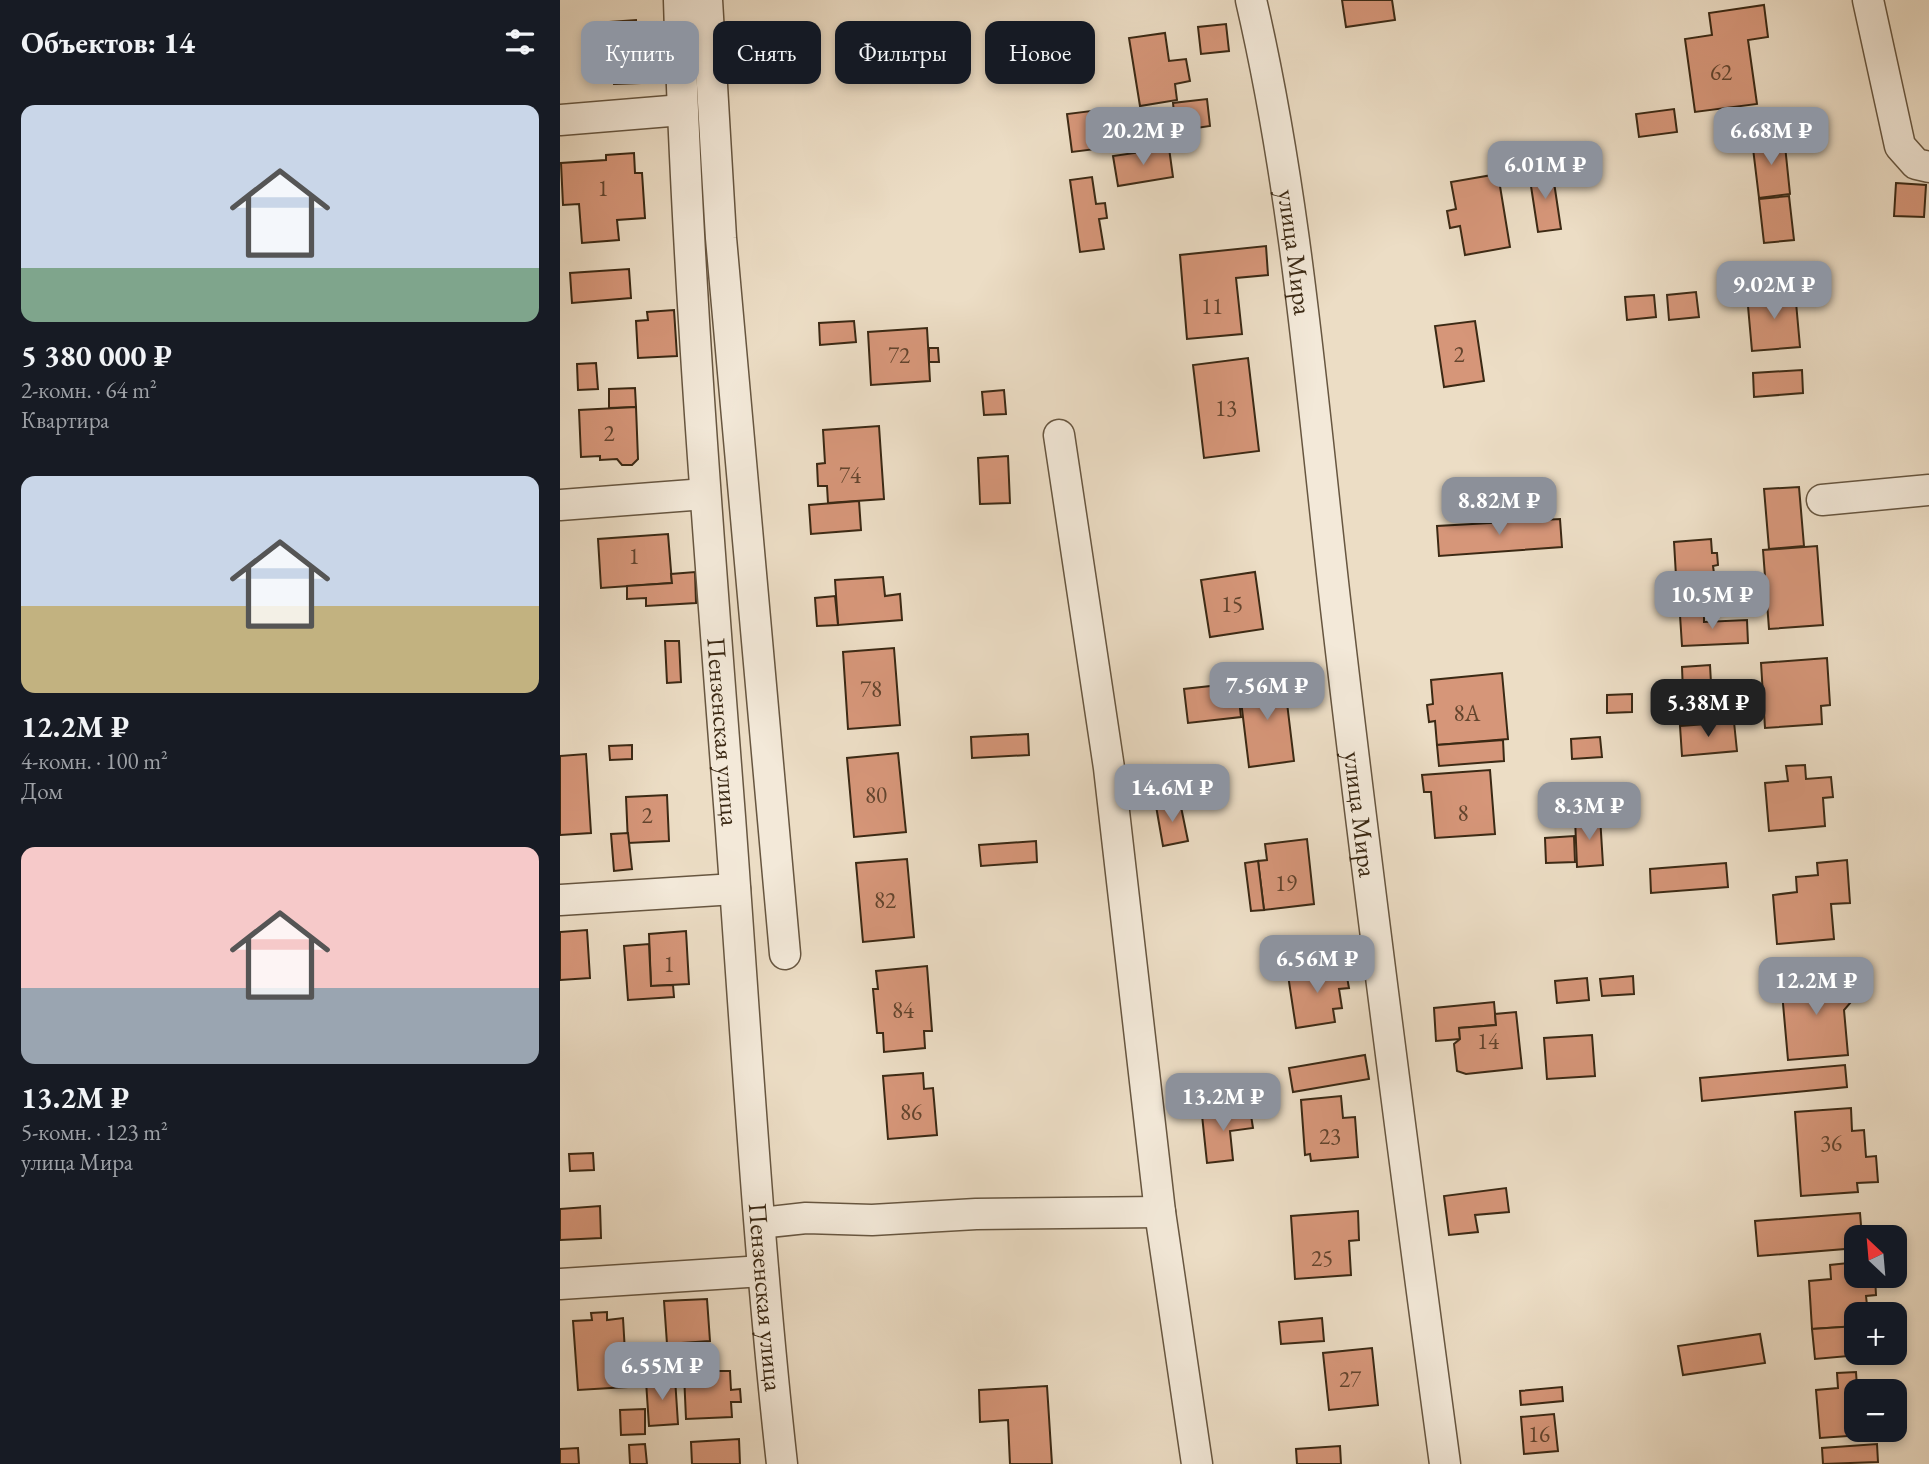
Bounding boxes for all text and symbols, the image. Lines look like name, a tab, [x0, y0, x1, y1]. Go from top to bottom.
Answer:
chip: Купить	[581, 21, 699, 84]
chip: Снять	[713, 21, 821, 84]
chip: Фильтры	[835, 21, 971, 84]
chip: Новое	[985, 21, 1095, 84]
text: Объектов: 14	[21, 23, 195, 62]
icon: filters	[501, 23, 539, 61]
house number: 62	[1710, 57, 1732, 87]
pin: 20.2M ₽	[1078, 108, 1208, 167]
pin: 6.68M ₽	[1706, 108, 1836, 167]
text: 20.2M ₽	[1102, 115, 1184, 145]
text: 6.68M ₽	[1730, 115, 1812, 145]
pin: 6.01M ₽	[1480, 142, 1610, 201]
text: 6.01M ₽	[1504, 149, 1586, 179]
icon: home	[217, 150, 343, 276]
house number: 1	[597, 173, 609, 203]
street label: улица Мира	[1270, 187, 1320, 317]
pin: 9.02M ₽	[1709, 262, 1839, 321]
text: 9.02M ₽	[1733, 269, 1815, 299]
house number: 11	[1201, 291, 1223, 321]
text: 5 380 000 ₽	[21, 336, 172, 375]
house number: 2	[1453, 339, 1465, 369]
house number: 72	[888, 340, 910, 370]
text: 2-комн. · 64 m²	[21, 375, 157, 405]
house number: 13	[1215, 393, 1237, 423]
text: Квартира	[21, 405, 109, 435]
house number: 2	[603, 418, 615, 448]
house number: 74	[839, 460, 862, 490]
pin: 8.82M ₽	[1434, 477, 1564, 537]
text: 8.82M ₽	[1458, 485, 1540, 515]
icon: home	[217, 521, 343, 647]
house number: 1	[628, 541, 640, 571]
pin: 10.5M ₽	[1647, 572, 1777, 631]
text: 10.5M ₽	[1671, 579, 1753, 609]
house number: 15	[1221, 589, 1243, 619]
street label: Пензенская улица	[699, 636, 748, 828]
pin: 7.56M ₽	[1202, 662, 1332, 722]
text: 7.56M ₽	[1226, 670, 1308, 700]
house number: 78	[860, 674, 882, 704]
pin: 5.38M ₽	[1643, 680, 1773, 739]
text: 5.38M ₽	[1667, 687, 1749, 717]
house number: 8А	[1454, 698, 1482, 728]
text: 12.2M ₽	[21, 707, 129, 746]
text: 4-комн. · 100 m²	[21, 746, 168, 776]
street label: улица Мира	[1336, 749, 1385, 880]
pin: 14.6M ₽	[1107, 764, 1237, 824]
text: 14.6M ₽	[1131, 772, 1213, 802]
text: Дом	[21, 776, 63, 806]
house number: 80	[865, 780, 887, 810]
pin: 8.3M ₽	[1532, 782, 1646, 842]
text: 8.3M ₽	[1554, 790, 1624, 820]
house number: 8	[1457, 798, 1469, 828]
house number: 2	[641, 800, 653, 830]
house number: 19	[1275, 868, 1297, 898]
house number: 82	[874, 885, 896, 915]
icon: home	[217, 892, 343, 1018]
pin: 6.56M ₽	[1252, 936, 1382, 995]
text: 6.56M ₽	[1276, 943, 1358, 973]
house number: 1	[663, 949, 675, 979]
pin: 12.2M ₽	[1751, 958, 1881, 1017]
text: 12.2M ₽	[1775, 965, 1857, 995]
house number: 84	[892, 995, 915, 1025]
house number: 14	[1477, 1026, 1500, 1056]
pin: 13.2M ₽	[1158, 1074, 1288, 1133]
text: 13.2M ₽	[21, 1078, 129, 1117]
text: 13.2M ₽	[1182, 1081, 1264, 1111]
house number: 86	[900, 1097, 922, 1127]
text: 5-комн. · 123 m²	[21, 1117, 168, 1147]
house number: 23	[1319, 1121, 1341, 1151]
house number: 36	[1820, 1128, 1842, 1158]
text: улица Мира	[21, 1147, 133, 1177]
street label: Пензенская улица	[741, 1201, 791, 1393]
north arrow	[1844, 1225, 1908, 1288]
map controls	[1844, 1225, 1907, 1442]
house number: 25	[1311, 1243, 1333, 1273]
button: +	[1844, 1302, 1907, 1365]
pin: 6.55M ₽	[597, 1342, 727, 1402]
text: 6.55M ₽	[621, 1350, 703, 1380]
house number: 27	[1339, 1364, 1362, 1394]
button: −	[1844, 1379, 1907, 1442]
house number: 16	[1528, 1419, 1550, 1449]

